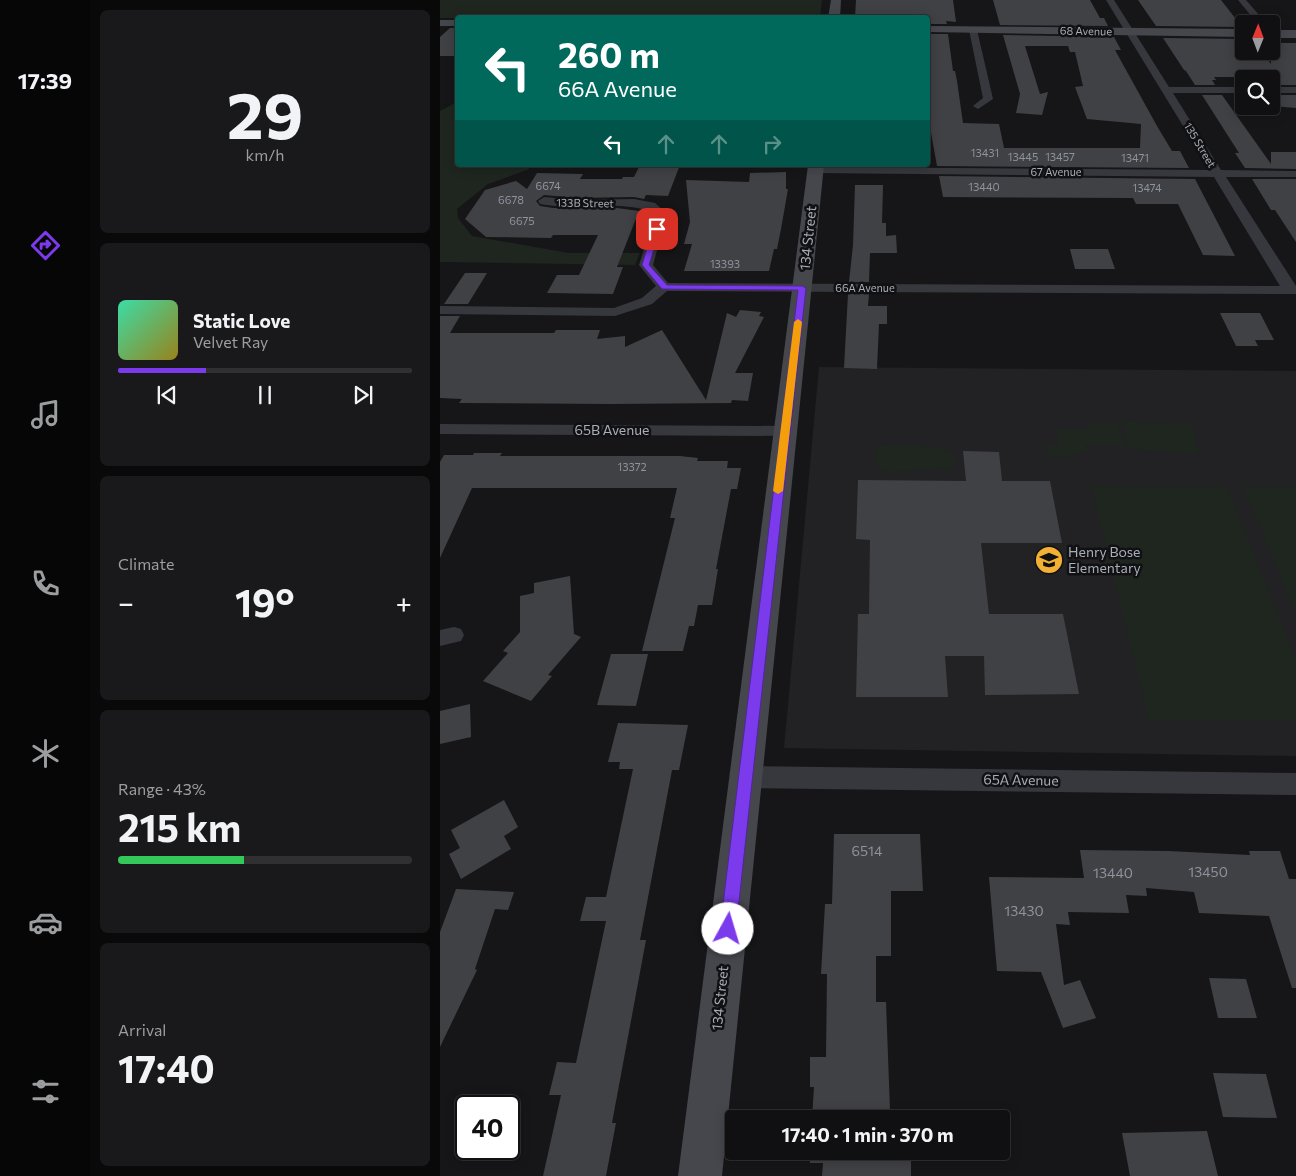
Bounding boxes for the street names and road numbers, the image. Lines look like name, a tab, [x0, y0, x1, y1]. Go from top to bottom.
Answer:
street label: 68 Avenue	[1060, 24, 1112, 37]
street label: 135 Street	[1182, 120, 1219, 170]
street label: 67 Avenue	[1030, 165, 1082, 178]
street label: 133B Street	[556, 195, 614, 210]
street label: 134 Street	[796, 205, 819, 271]
street label: 66A Avenue	[835, 281, 895, 294]
street label: 65B Avenue	[575, 421, 649, 438]
street label: 65A Avenue	[983, 770, 1059, 789]
street label: 134 Street	[708, 965, 731, 1031]

